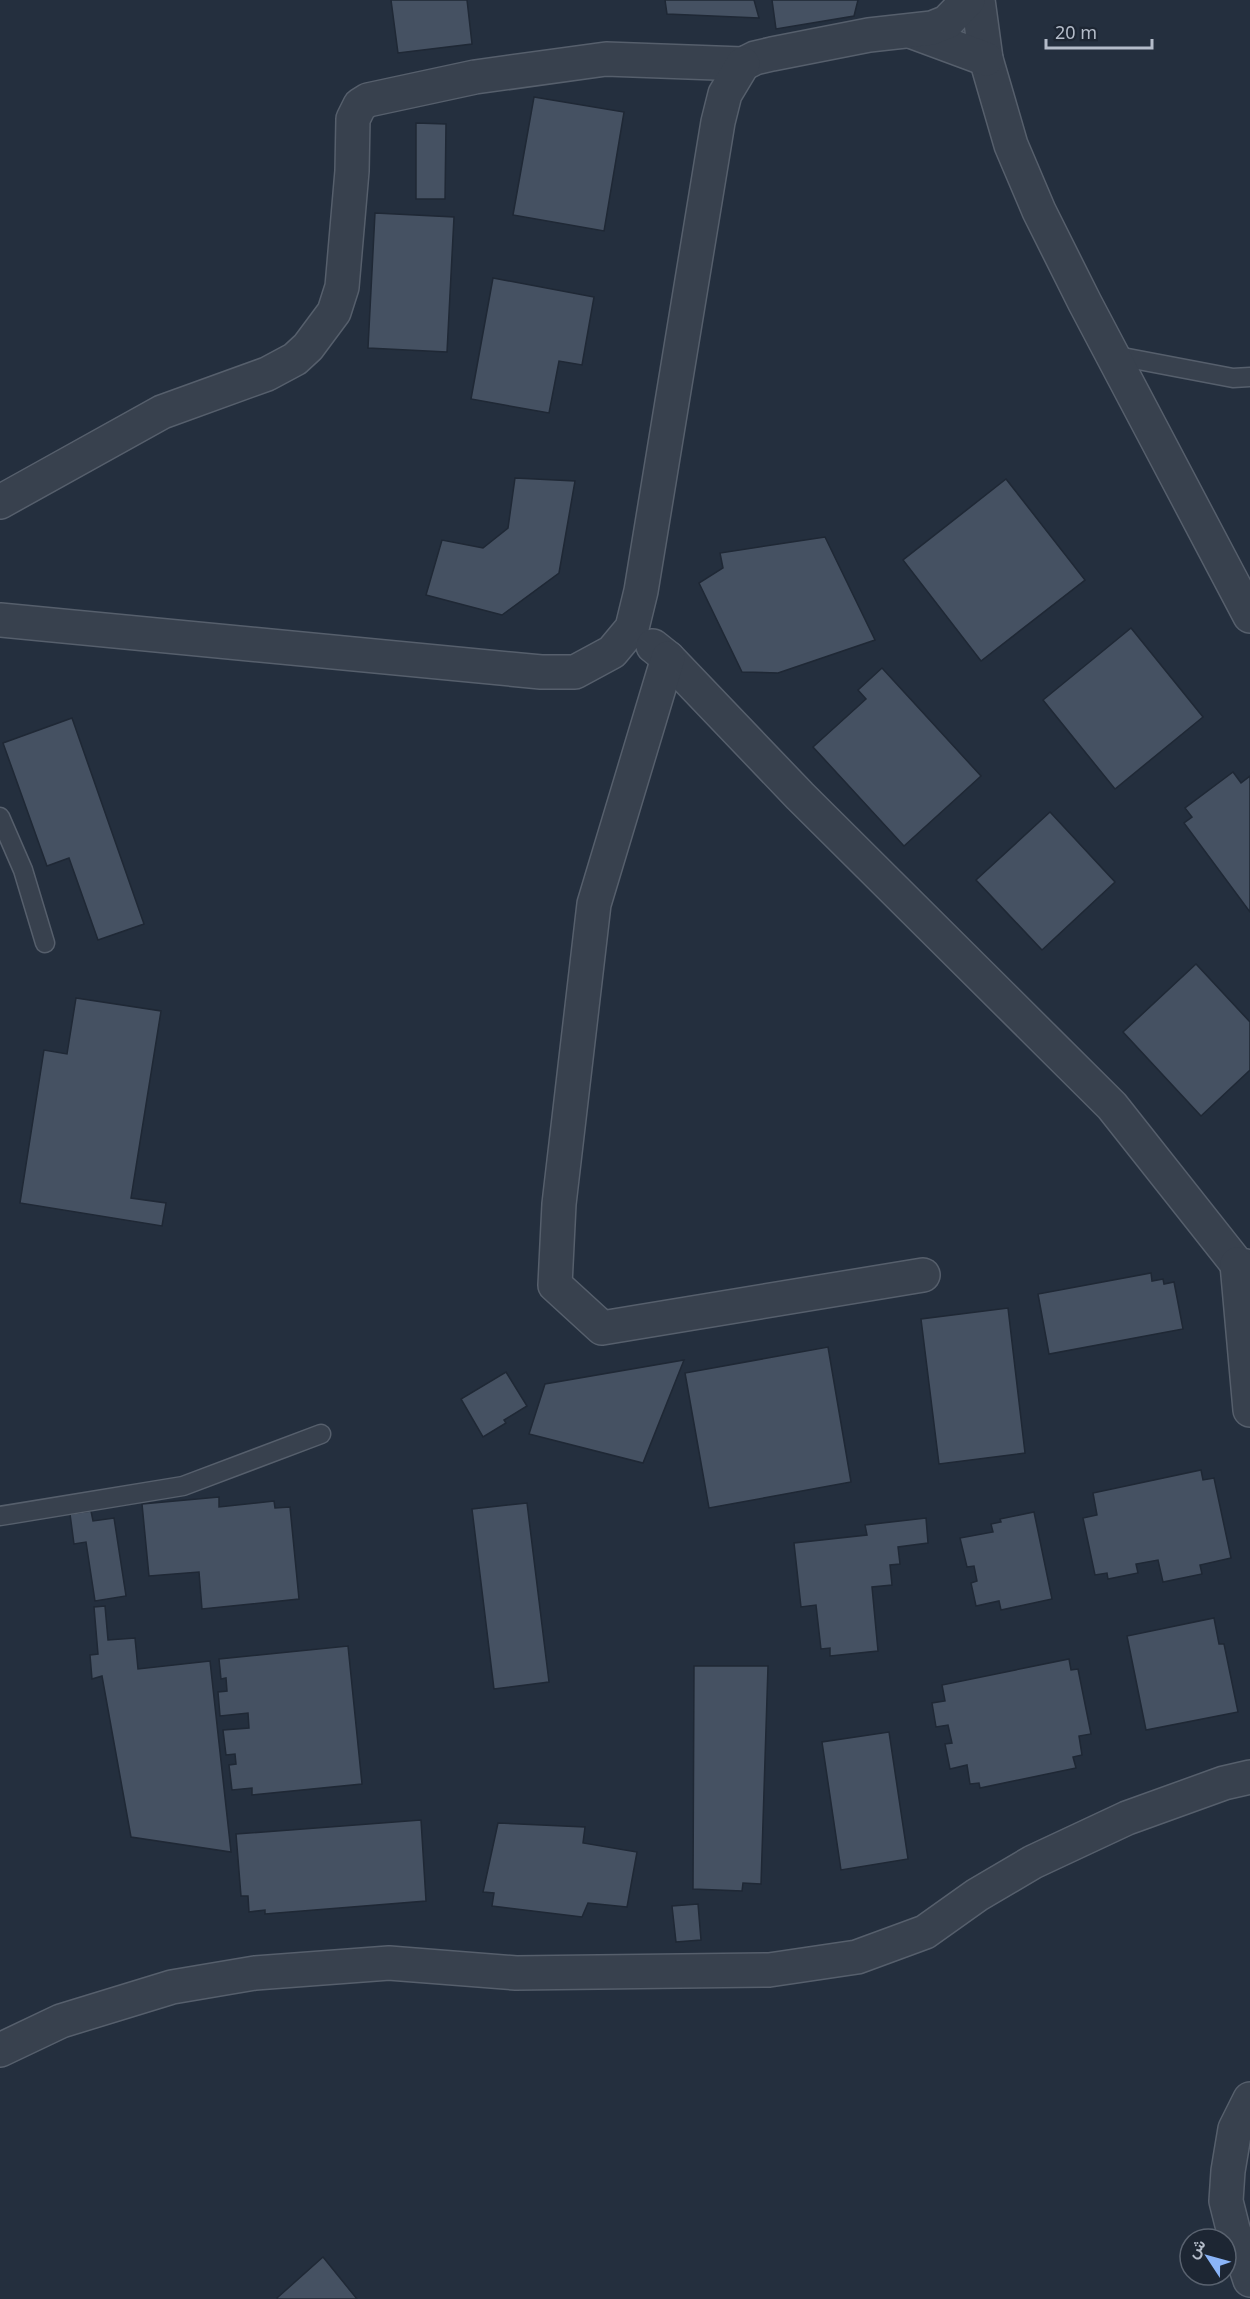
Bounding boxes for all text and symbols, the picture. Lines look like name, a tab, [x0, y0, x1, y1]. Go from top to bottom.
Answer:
scale bar	[1046, 12, 1152, 50]
text: 20 m	[1055, 20, 1097, 44]
north arrow	[1178, 2227, 1238, 2287]
text: ش	[1181, 2234, 1210, 2262]

